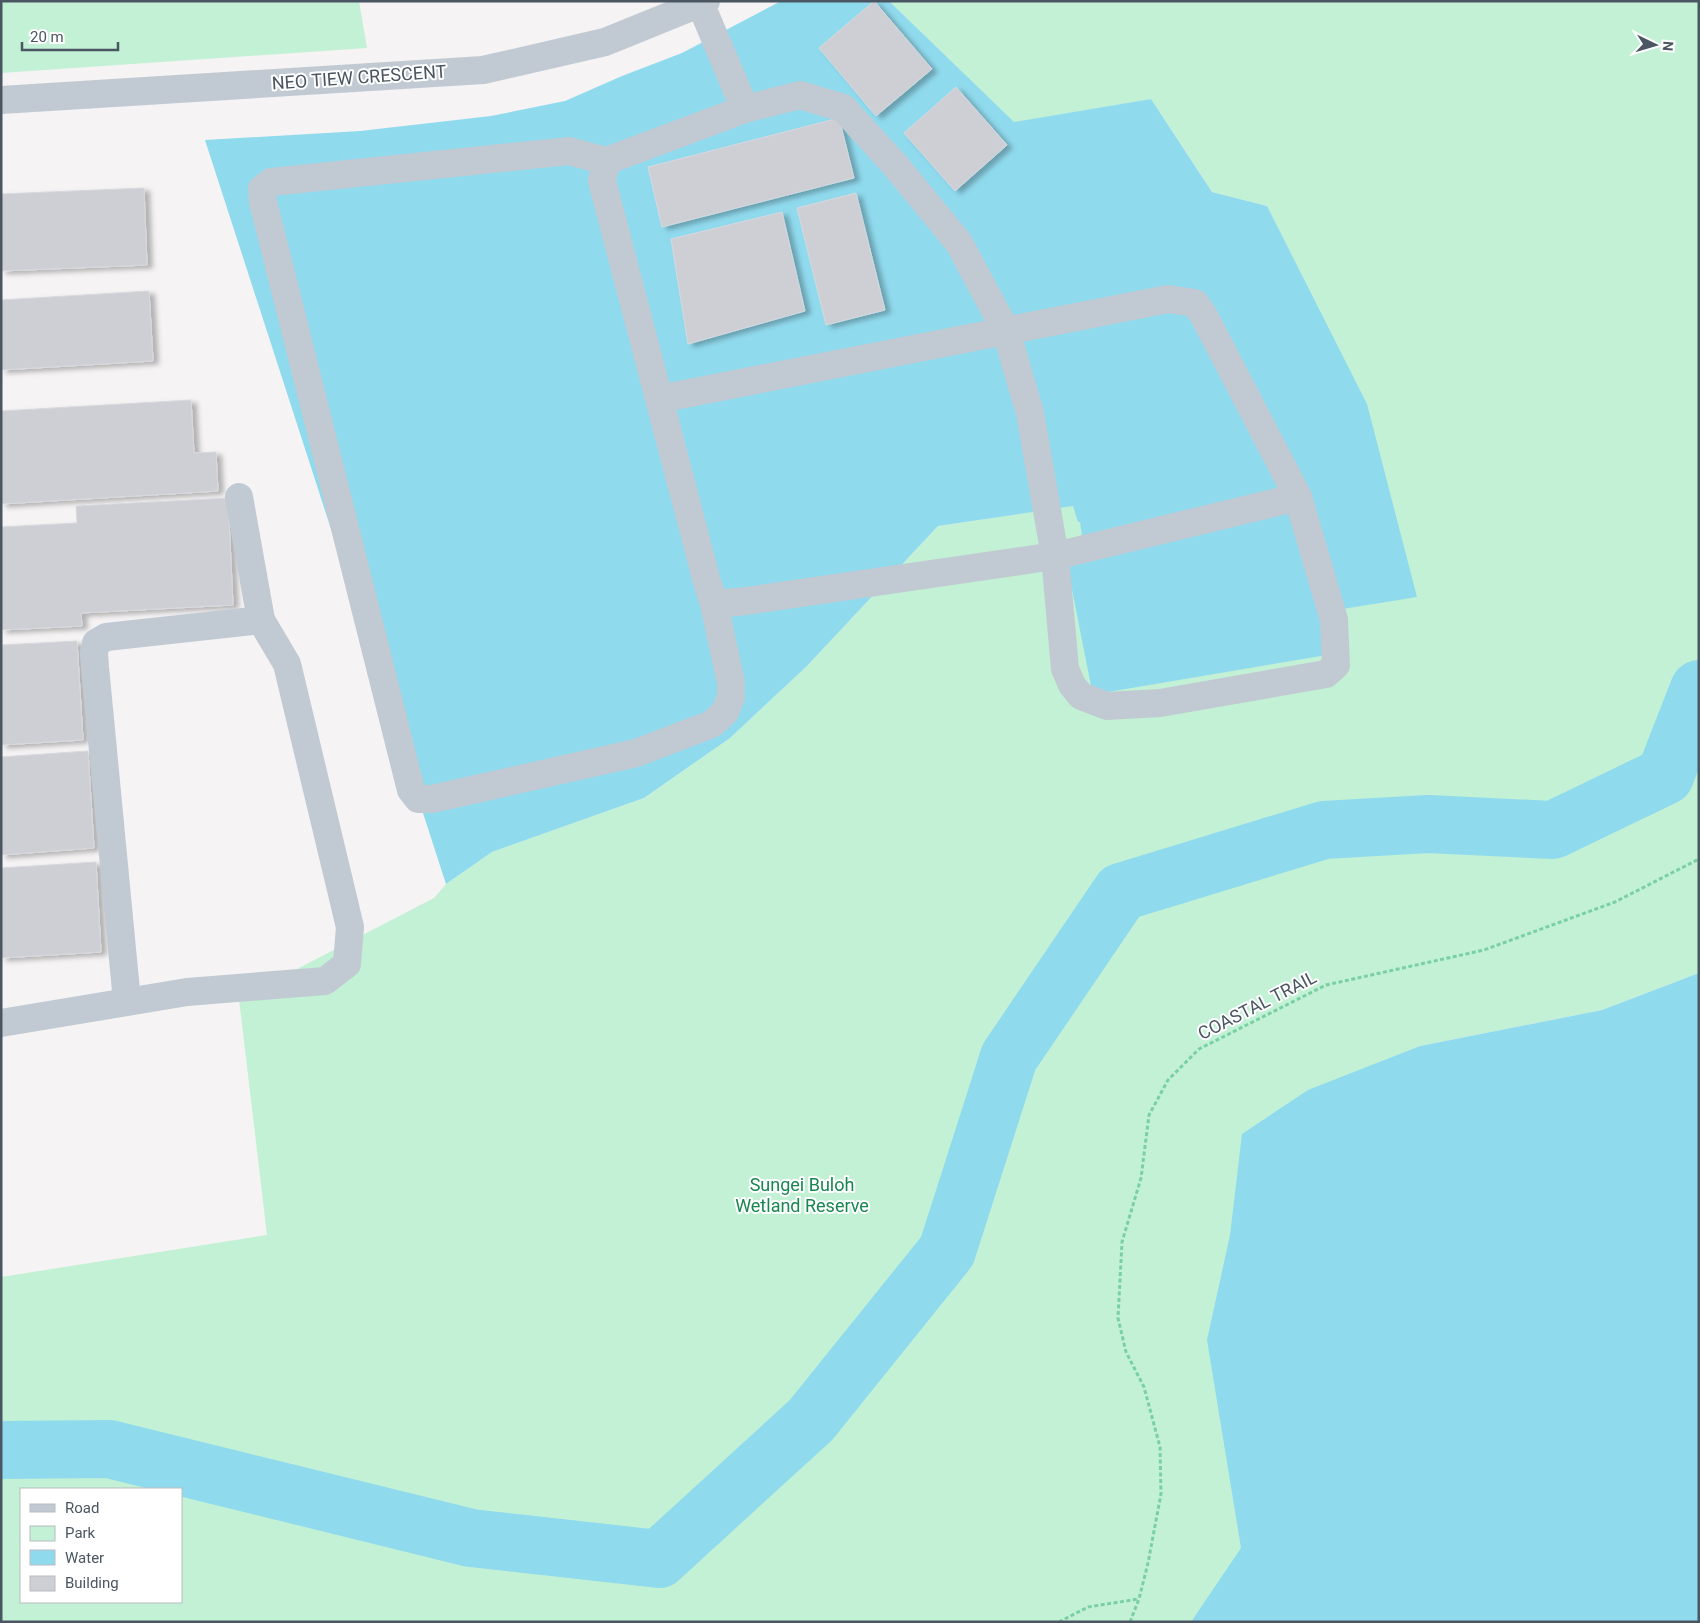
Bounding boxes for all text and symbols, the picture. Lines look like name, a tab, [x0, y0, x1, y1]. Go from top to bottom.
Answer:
scale bar	[22, 20, 119, 52]
north arrow	[1630, 20, 1680, 70]
text: 20 m	[30, 28, 64, 46]
text: N	[1660, 41, 1676, 52]
street label: NEO TIEW CRESCENT	[271, 60, 447, 94]
street label: COASTAL TRAIL	[1194, 966, 1320, 1044]
park label: Sungei Buloh Wetland Reserve	[735, 1174, 869, 1216]
legend	[20, 1488, 182, 1603]
text: Road	[65, 1499, 99, 1517]
text: Park	[65, 1524, 96, 1542]
text: Water	[65, 1549, 104, 1567]
text: Building	[65, 1574, 119, 1592]

